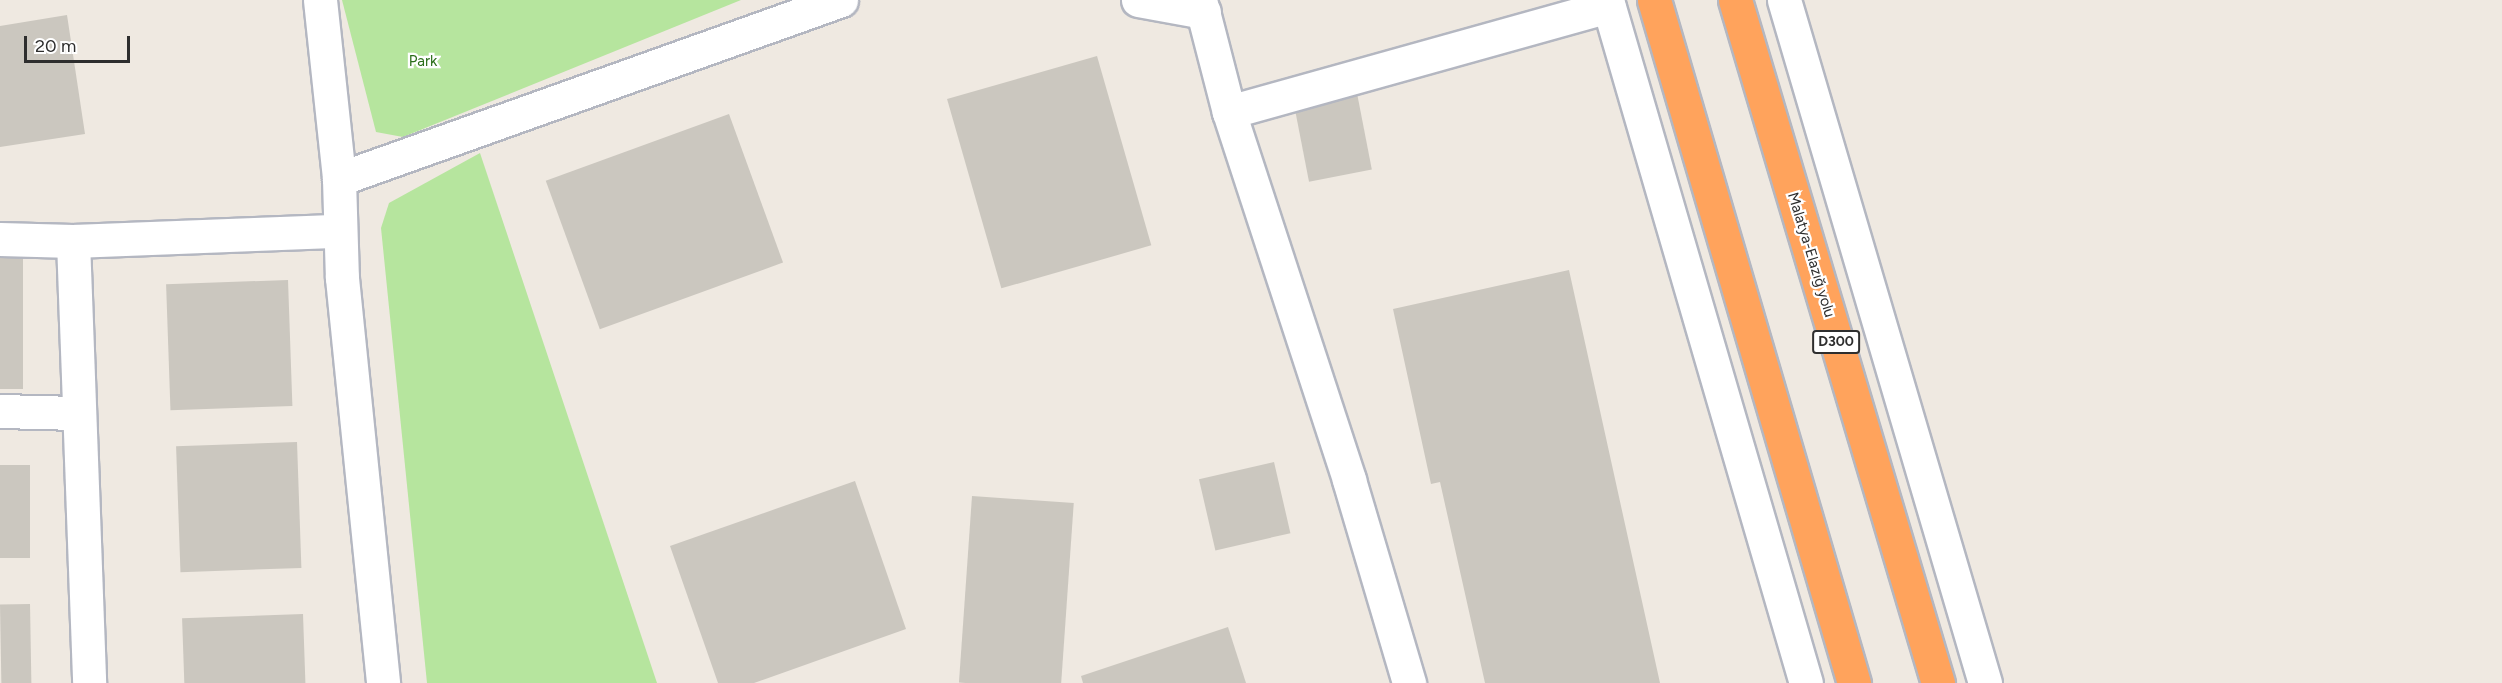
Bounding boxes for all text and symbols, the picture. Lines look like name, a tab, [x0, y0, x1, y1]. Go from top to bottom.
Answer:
scale bar	[27, 24, 134, 62]
text: 20 m	[35, 35, 76, 57]
park label: Park	[409, 53, 437, 71]
street label: Malatya-Elazığ yolu	[1783, 190, 1839, 320]
road number: D300	[1812, 331, 1860, 353]

